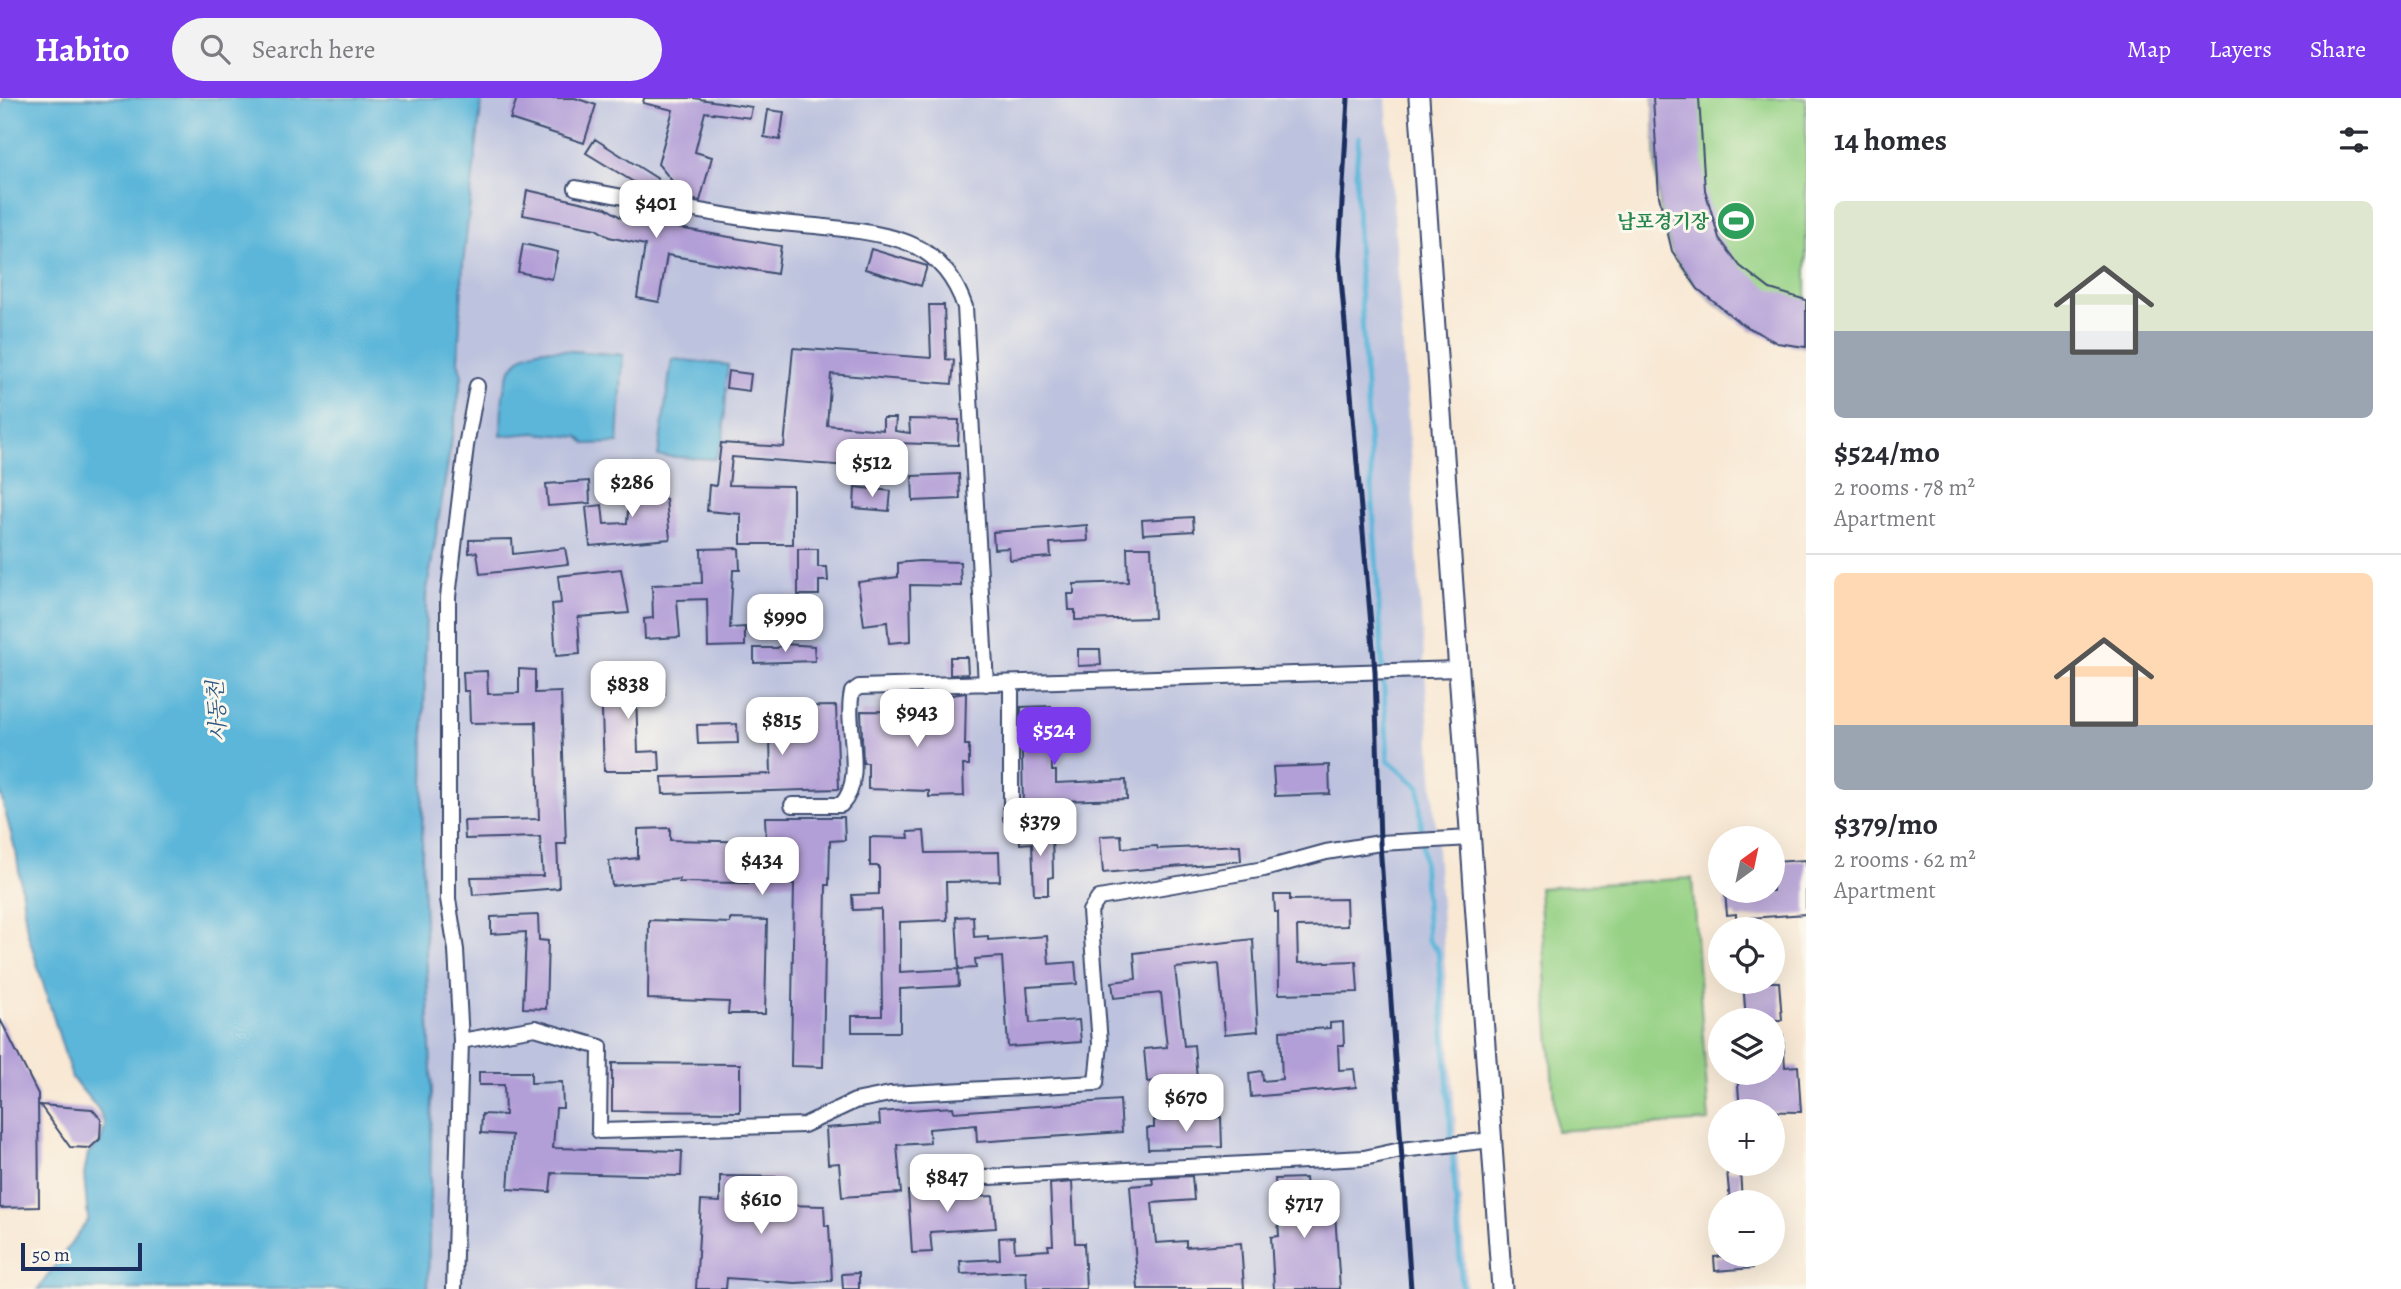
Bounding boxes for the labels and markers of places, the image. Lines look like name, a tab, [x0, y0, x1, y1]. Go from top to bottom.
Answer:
pin: $401	[615, 180, 697, 240]
sports icon: 남포경기장	[1715, 200, 1757, 242]
place label: 남포경기장	[1617, 209, 1710, 235]
pin: $512	[831, 440, 913, 499]
pin: $286	[591, 460, 673, 519]
pin: $990	[744, 594, 826, 654]
pin: $838	[587, 662, 669, 721]
pin: $943	[876, 690, 958, 749]
pin: $815	[741, 698, 823, 757]
pin: $524	[1013, 708, 1095, 767]
pin: $379	[999, 798, 1081, 858]
pin: $434	[721, 838, 803, 897]
pin: $670	[1145, 1074, 1227, 1134]
pin: $847	[906, 1154, 988, 1214]
pin: $610	[720, 1176, 802, 1236]
pin: $717	[1263, 1180, 1345, 1240]

